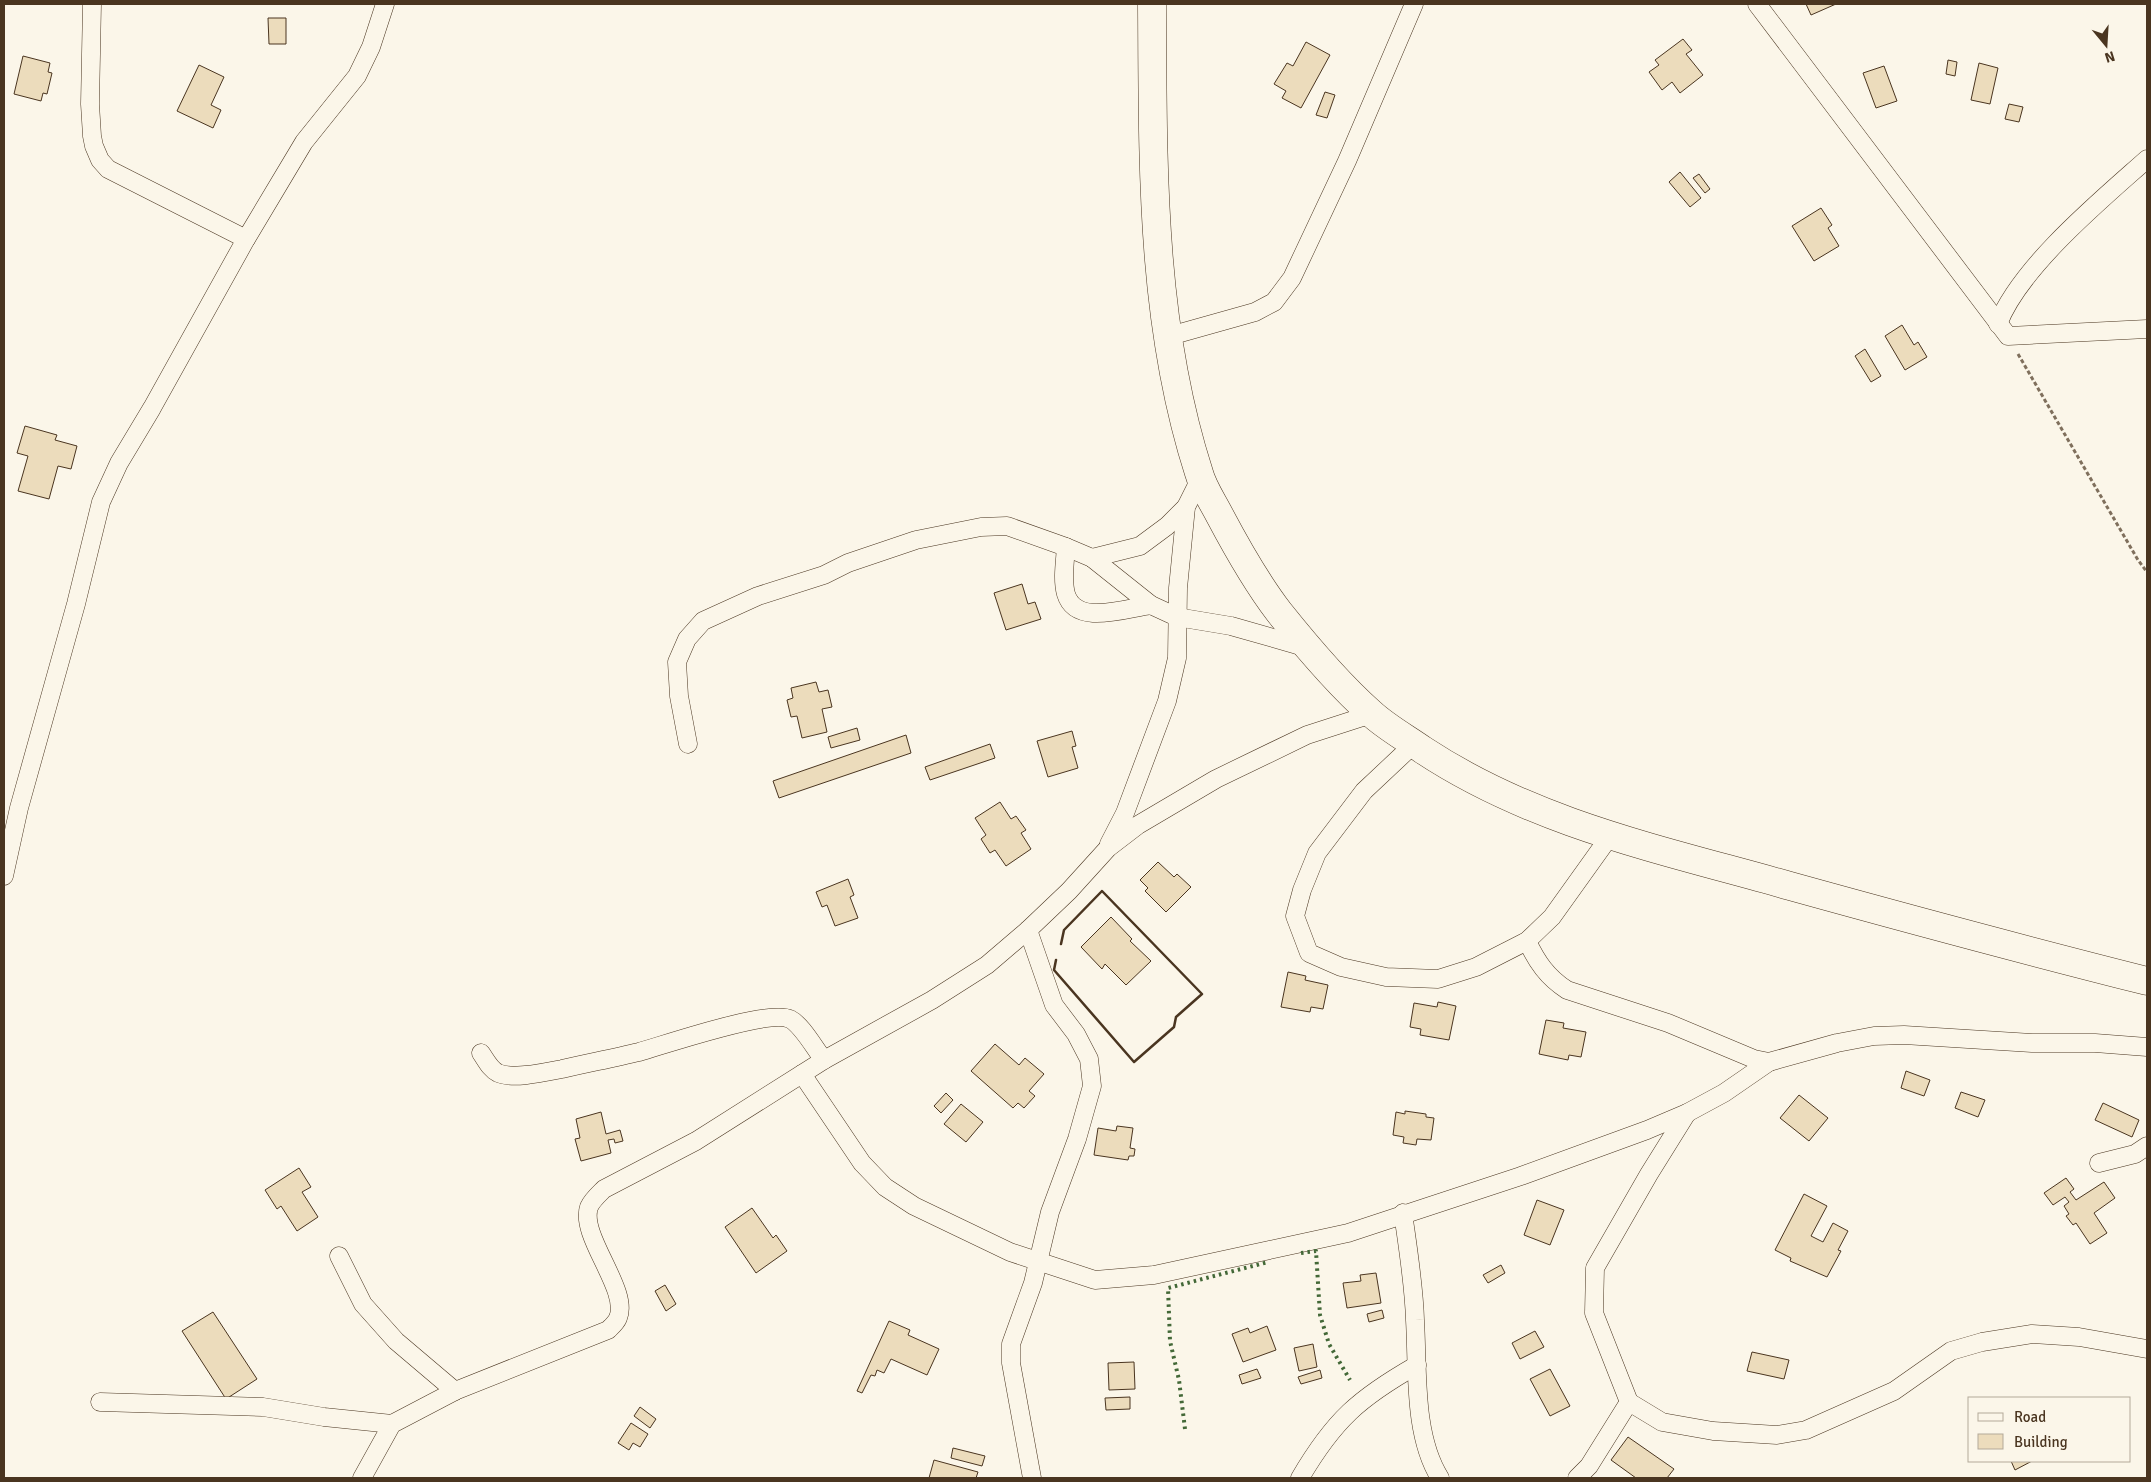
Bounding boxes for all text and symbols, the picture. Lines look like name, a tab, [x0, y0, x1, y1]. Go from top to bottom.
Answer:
north arrow	[2081, 20, 2131, 70]
text: N	[2103, 47, 2117, 66]
legend	[1968, 1397, 2131, 1462]
text: Road	[2014, 1408, 2046, 1426]
text: Building	[2014, 1433, 2068, 1451]

